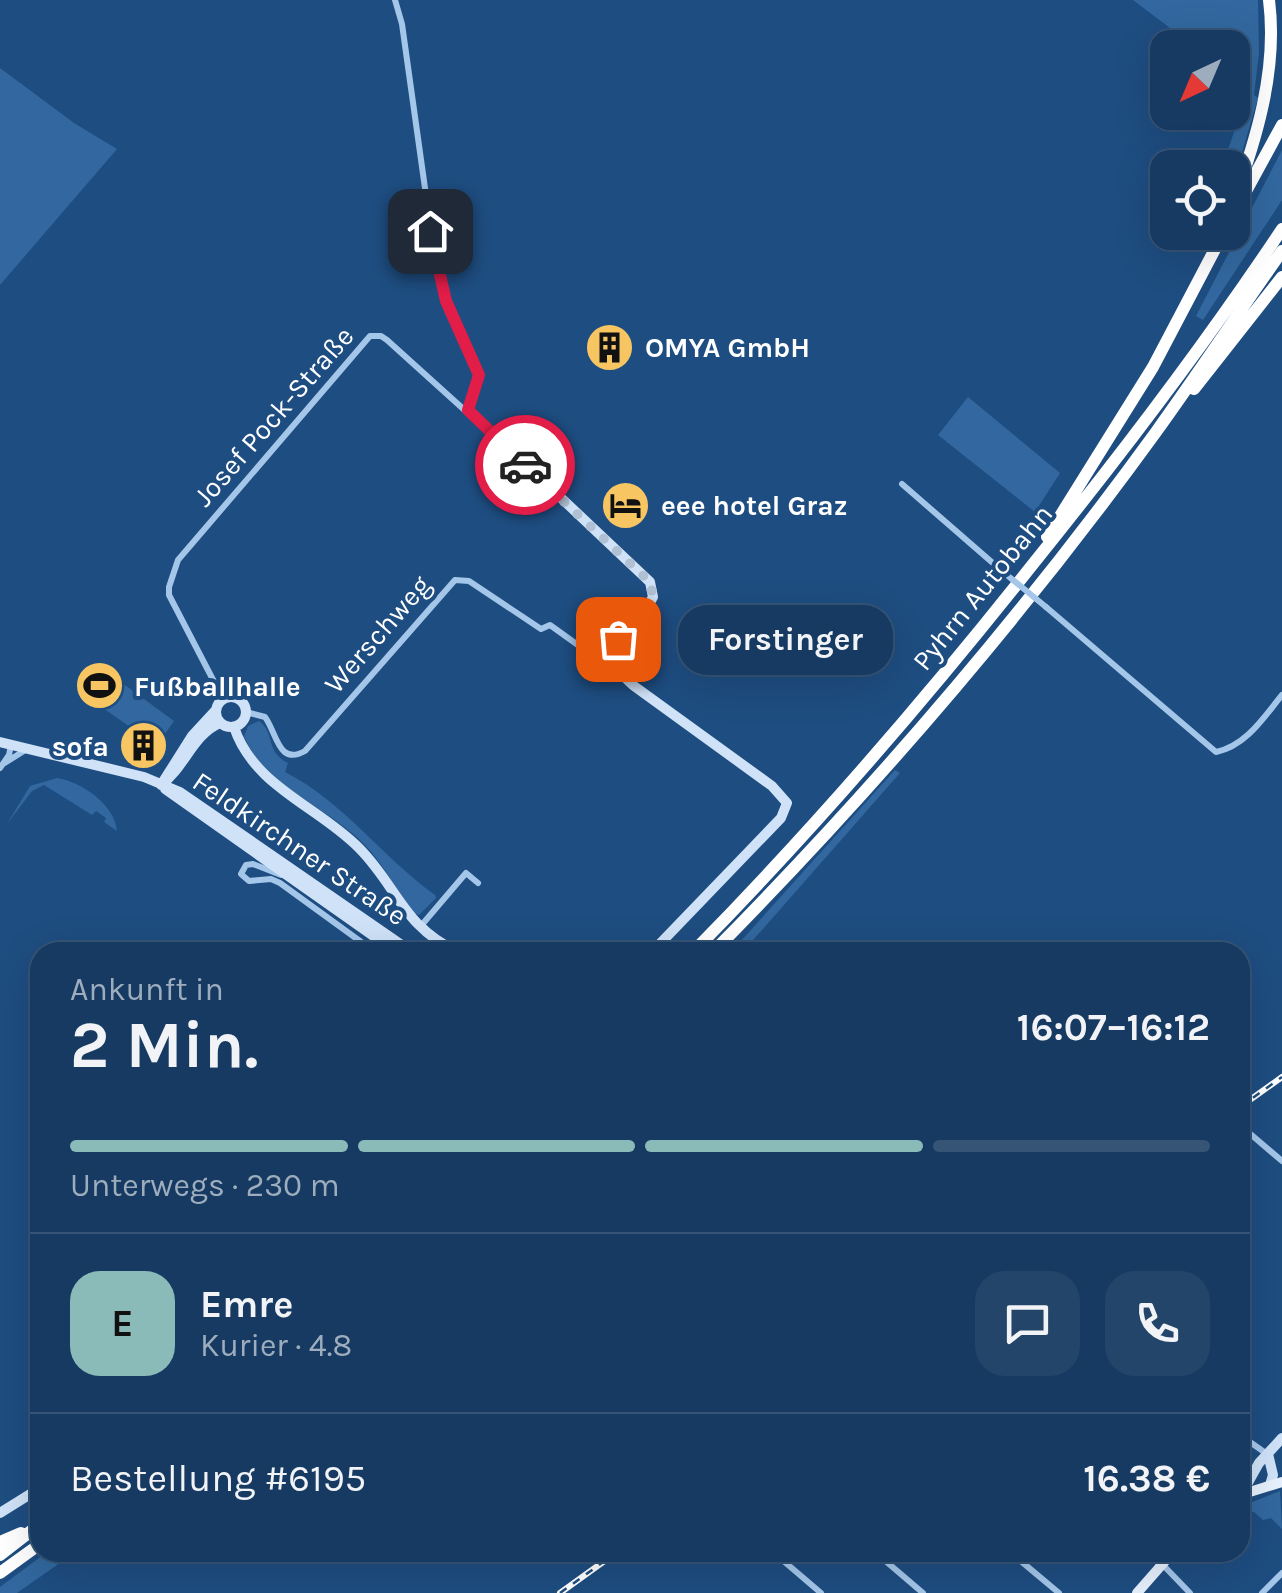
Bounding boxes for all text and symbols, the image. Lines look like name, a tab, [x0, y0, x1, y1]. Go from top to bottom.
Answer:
north arrow	[1150, 30, 1250, 130]
map controls	[1150, 30, 1250, 250]
button: locate	[1150, 150, 1250, 250]
pin	[388, 189, 473, 274]
icon: home	[403, 204, 458, 259]
street label: Josef Pock-Straße	[186, 320, 360, 513]
building icon: OMYA GmbH	[584, 321, 636, 373]
place label: OMYA GmbH	[645, 331, 810, 364]
courier	[475, 415, 575, 515]
icon: car	[498, 438, 553, 493]
hotel icon: eee hotel Graz	[600, 479, 652, 531]
place label: eee hotel Graz	[661, 489, 848, 522]
street label: Pyhrn Autobahn	[905, 498, 1059, 677]
street label: Werschweg	[317, 569, 438, 700]
pin	[576, 597, 661, 682]
callout: Forstinger	[678, 604, 893, 674]
icon: bag	[591, 612, 646, 667]
text: Forstinger	[708, 621, 863, 658]
sports icon: Fußballhalle	[73, 660, 125, 712]
place label: Fußballhalle	[134, 670, 301, 703]
building icon: sofa	[118, 720, 170, 772]
place label: sofa	[52, 730, 109, 763]
street label: Feldkirchner Straße	[186, 765, 413, 932]
text: Ankunft in	[70, 971, 224, 1008]
text: 16:07–16:12	[1017, 1005, 1210, 1050]
text: 2 Min.	[70, 1007, 258, 1083]
text: Unterwegs · 230 m	[70, 1167, 340, 1204]
button: chat	[975, 1271, 1080, 1376]
button: phone	[1105, 1271, 1210, 1376]
text: Emre	[200, 1282, 293, 1327]
text: E	[111, 1301, 134, 1346]
text: Kurier · 4.8	[200, 1327, 352, 1364]
text: Bestellung #6195	[70, 1456, 366, 1501]
text: 16.38 €	[1083, 1456, 1210, 1501]

